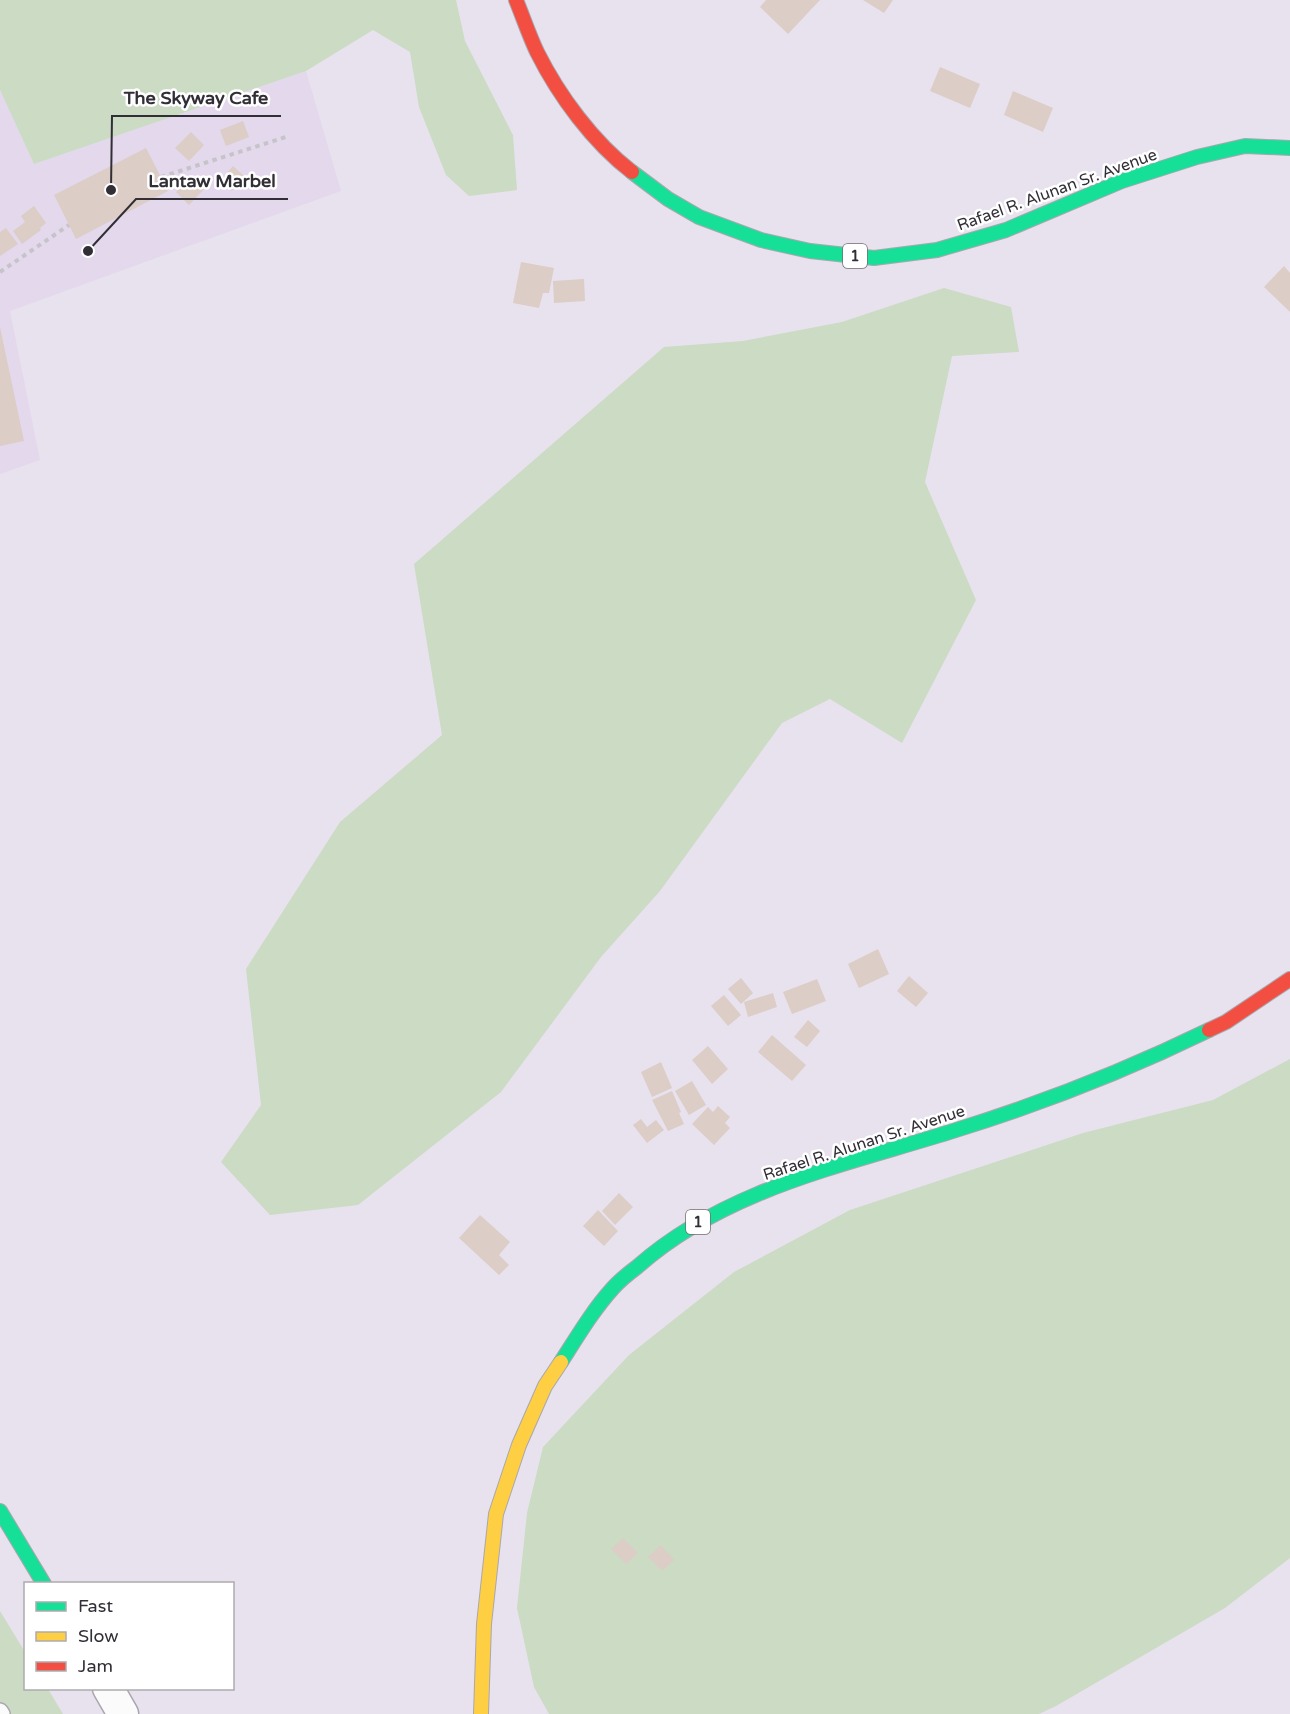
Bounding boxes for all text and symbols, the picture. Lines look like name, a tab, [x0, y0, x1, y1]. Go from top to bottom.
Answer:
callout: The Skyway Cafe	[112, 80, 281, 116]
text: The Skyway Cafe	[123, 87, 268, 109]
street label: Rafael R. Alunan Sr. Avenue	[954, 145, 1160, 235]
callout: Lantaw Marbel	[136, 163, 288, 199]
text: Lantaw Marbel	[148, 170, 276, 192]
road number: 1	[843, 244, 867, 268]
street label: Rafael R. Alunan Sr. Avenue	[761, 1101, 967, 1185]
road number: 1	[686, 1210, 710, 1234]
legend	[24, 1582, 234, 1690]
text: Fast	[78, 1595, 113, 1617]
text: Slow	[78, 1625, 119, 1647]
text: Jam	[78, 1655, 113, 1677]

